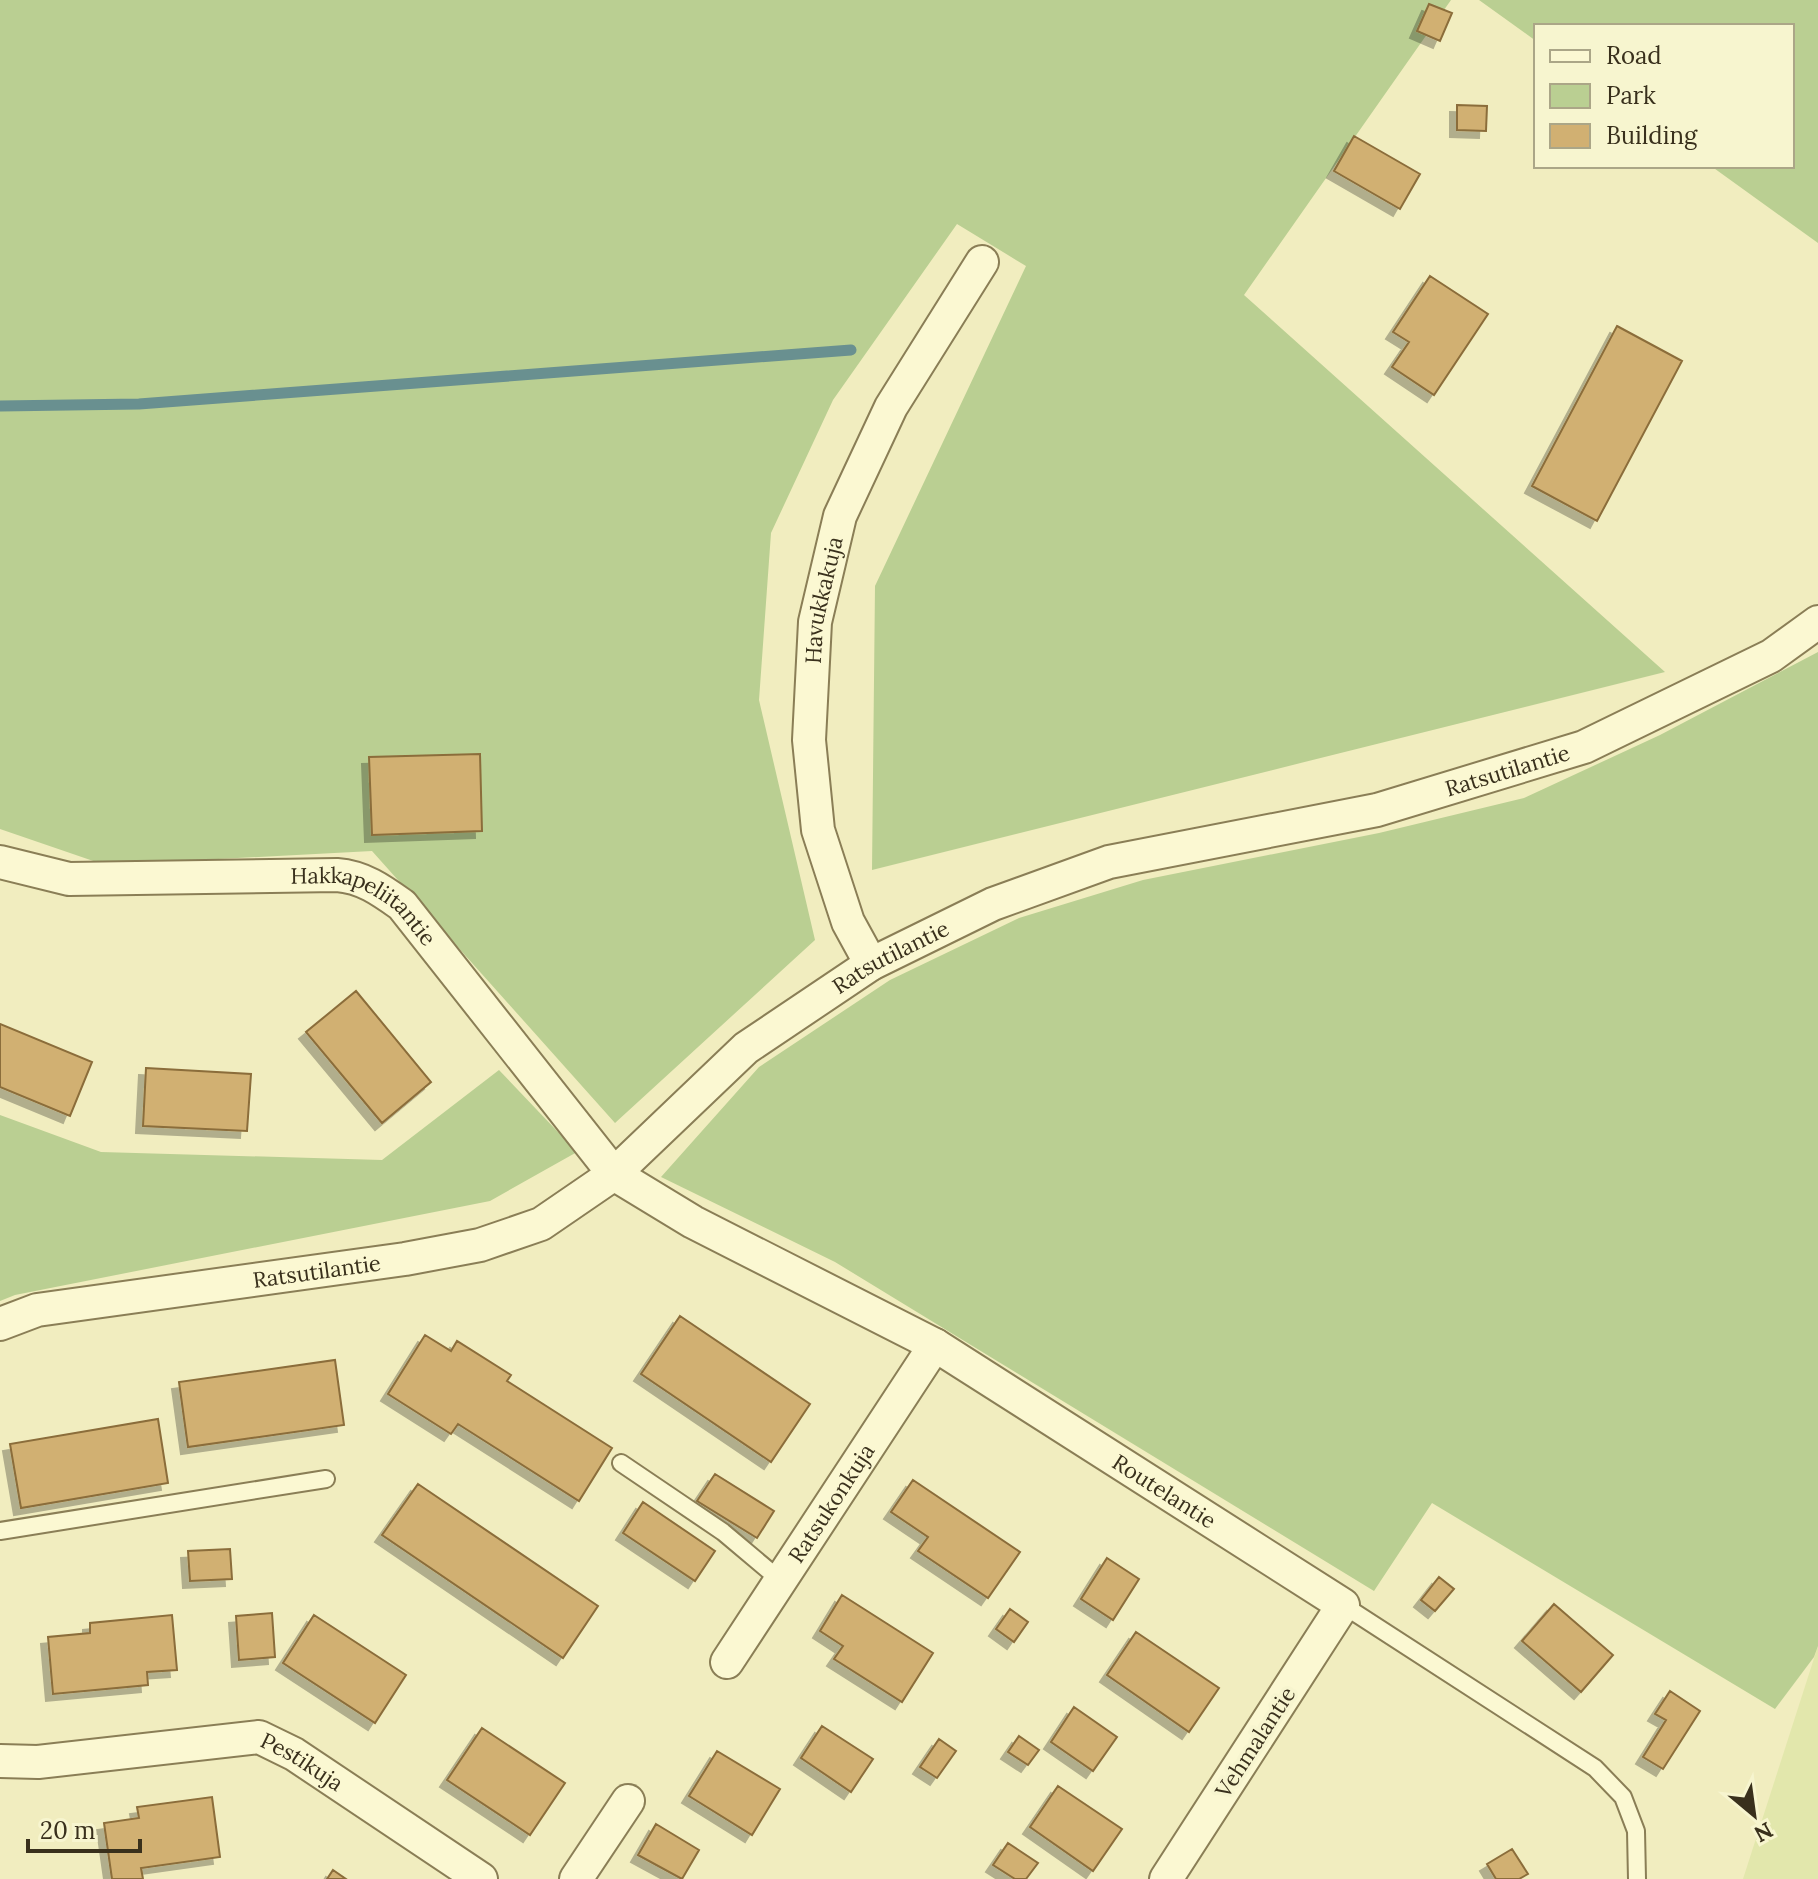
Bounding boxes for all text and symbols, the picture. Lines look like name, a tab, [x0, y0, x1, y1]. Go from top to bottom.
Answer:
legend	[1534, 24, 1794, 168]
text: Road	[1606, 40, 1662, 71]
text: Park	[1606, 80, 1656, 111]
text: Building	[1606, 120, 1698, 151]
street label: Havukkakuja	[799, 534, 849, 665]
street label: Ratsutilantie	[1442, 738, 1573, 802]
street label: Hakkapeliitantie	[290, 861, 443, 951]
street label: Ratsutilantie	[827, 914, 953, 1000]
street label: Ratsutilantie	[251, 1249, 382, 1294]
street label: Ratsukonkuja	[782, 1438, 880, 1568]
street label: Routelantie	[1107, 1448, 1221, 1534]
street label: Vehmalantie	[1208, 1681, 1301, 1804]
street label: Pestikuja	[256, 1726, 349, 1797]
north arrow	[1714, 1775, 1794, 1855]
scale bar	[28, 1803, 140, 1853]
text: 20 m	[40, 1815, 96, 1846]
text: N	[1749, 1816, 1778, 1849]

